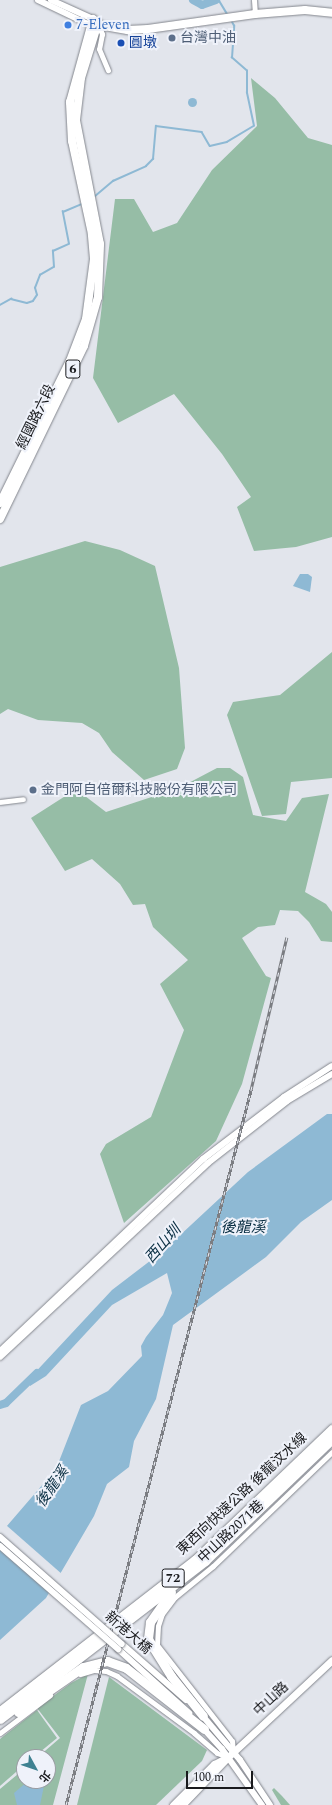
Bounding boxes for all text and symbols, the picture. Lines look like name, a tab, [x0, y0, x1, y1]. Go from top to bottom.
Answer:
place label: 7-Eleven	[76, 17, 130, 33]
marker: 7-Eleven	[63, 20, 73, 30]
place label: 台灣中油	[180, 30, 236, 46]
marker: 台灣中油	[167, 33, 177, 43]
place label: 圓墩	[129, 35, 157, 51]
marker: 圓墩	[116, 38, 126, 48]
road number: 6	[65, 358, 81, 380]
street label: 經國路六段	[13, 382, 59, 452]
place label: 金門阿自倍爾科技股份有限公司	[41, 782, 237, 798]
marker: 金門阿自倍爾科技股份有限公司	[28, 785, 38, 795]
water label: 後龍溪	[221, 1219, 265, 1237]
water label: 西山圳	[141, 1221, 185, 1267]
street label: 東西向快速公路 後龍汶水線	[174, 1429, 310, 1559]
water label: 後龍溪	[32, 1463, 72, 1511]
street label: 中山路2071巷	[195, 1497, 267, 1567]
road number: 72	[161, 1567, 185, 1589]
street label: 新港大橋	[101, 1608, 155, 1658]
street label: 中山路	[250, 1679, 292, 1719]
north arrow	[16, 1749, 56, 1789]
scale bar	[188, 1763, 255, 1789]
text: 北	[35, 1767, 55, 1786]
text: 100 m	[193, 1768, 224, 1787]

